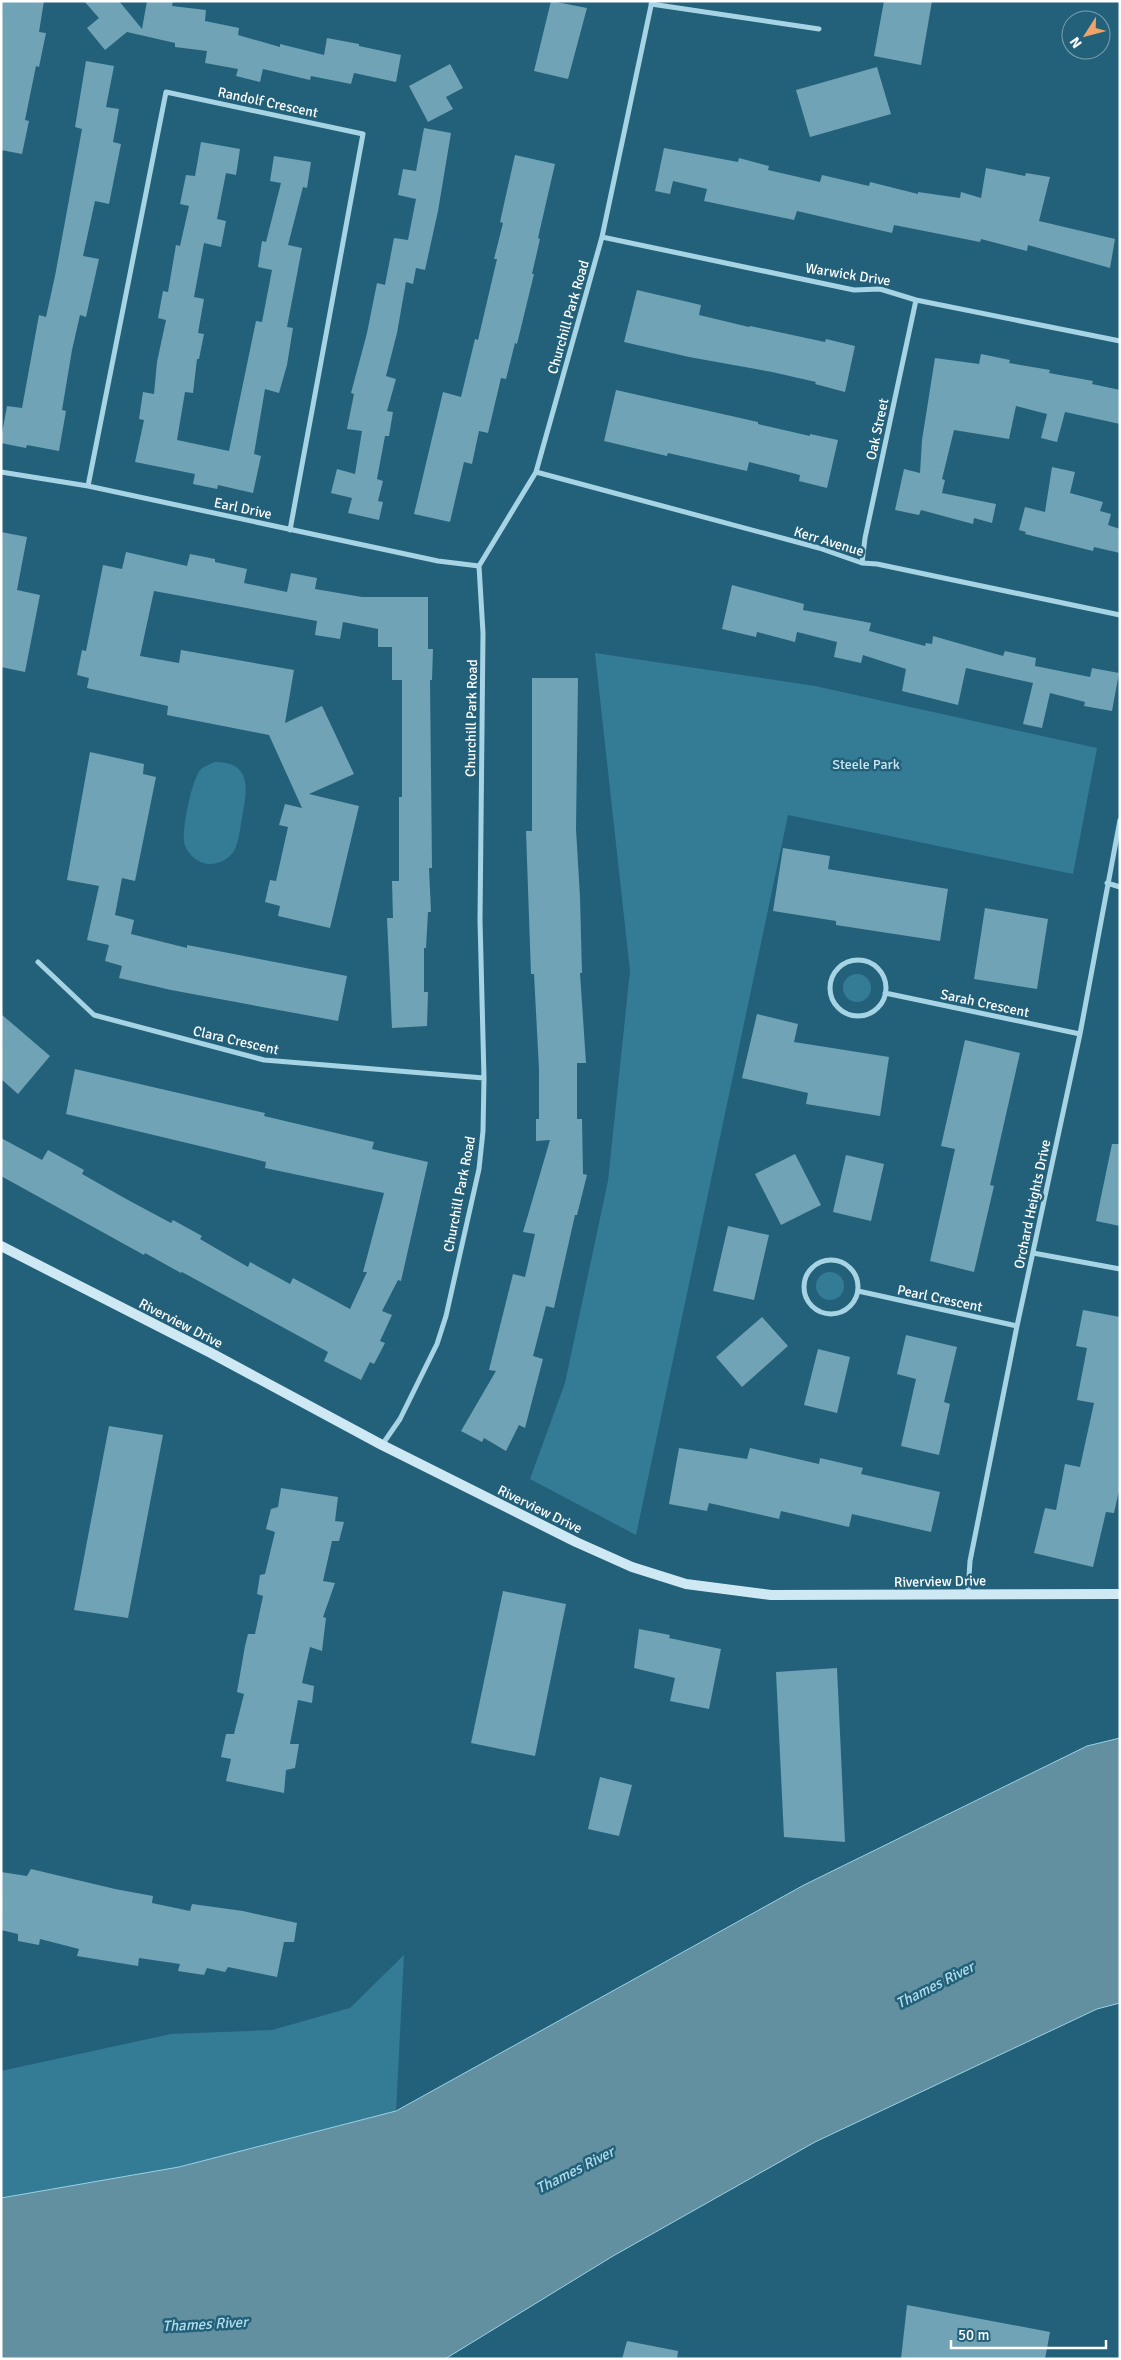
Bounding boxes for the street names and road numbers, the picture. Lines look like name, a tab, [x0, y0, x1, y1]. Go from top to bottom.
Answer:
street label: Randolf Crescent	[216, 84, 320, 121]
street label: Churchill Park Road	[544, 258, 593, 376]
street label: Warwick Drive	[804, 259, 892, 290]
street label: Oak Street	[863, 397, 892, 462]
street label: Earl Drive	[212, 494, 273, 523]
street label: Kerr Avenue	[792, 523, 866, 560]
street label: Churchill Park Road	[462, 659, 481, 777]
street label: Sarah Crescent	[939, 986, 1031, 1021]
street label: Clara Crescent	[191, 1022, 281, 1059]
street label: Churchill Park Road	[440, 1135, 479, 1254]
street label: Orchard Heights Drive	[1010, 1138, 1054, 1270]
street label: Pearl Crescent	[896, 1281, 984, 1316]
street label: Riverview Drive	[136, 1295, 226, 1352]
street label: Riverview Drive	[495, 1482, 585, 1537]
street label: Riverview Drive	[894, 1572, 986, 1591]

